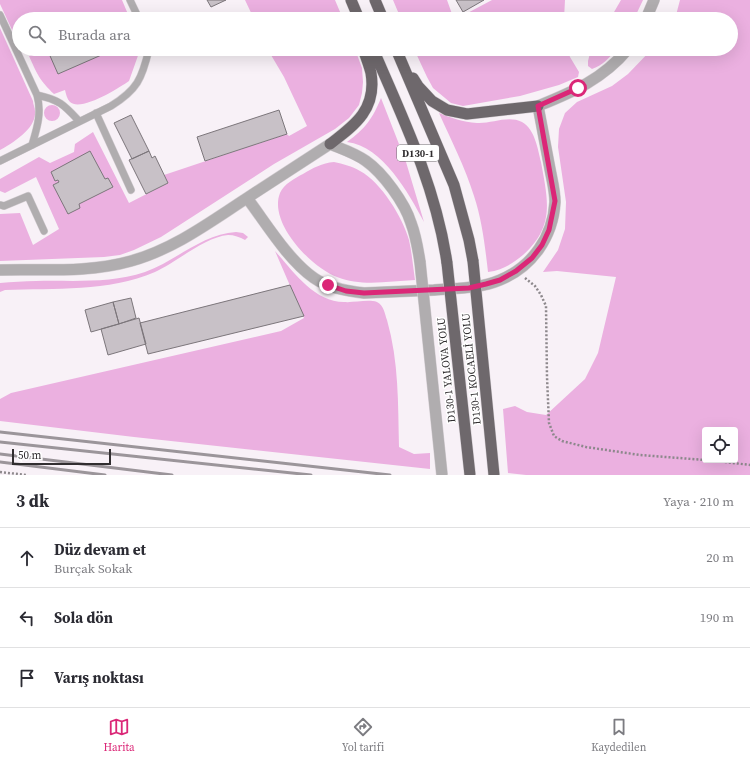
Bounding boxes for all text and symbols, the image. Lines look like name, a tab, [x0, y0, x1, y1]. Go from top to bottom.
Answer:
search box	[12, 12, 738, 56]
icon: search	[26, 23, 48, 45]
text: Burada ara	[58, 24, 131, 45]
route start	[569, 79, 587, 97]
road number: D130-1	[397, 145, 439, 161]
route end	[319, 276, 337, 294]
street label: D130-1 KOCAELİ YOLU	[458, 312, 485, 425]
street label: D130-1 YALOVA YOLU	[434, 317, 459, 423]
map controls	[702, 427, 738, 463]
button: locate	[702, 427, 738, 463]
scale bar	[12, 447, 111, 466]
text: 50 m	[18, 448, 41, 463]
text: 3 dk	[16, 489, 49, 513]
text: Yaya · 210 m	[663, 493, 734, 510]
text: Düz devam et	[54, 539, 146, 560]
icon: ahead	[16, 547, 38, 569]
text: 20 m	[706, 549, 734, 566]
text: Burçak Sokak	[54, 560, 132, 577]
icon: left	[16, 607, 38, 629]
text: Sola dön	[54, 607, 113, 628]
text: 190 m	[700, 609, 734, 626]
icon: arrive	[16, 667, 38, 689]
text: Varış noktası	[54, 667, 144, 688]
tab: Harita	[104, 716, 135, 755]
tab: Yol tarifi	[342, 716, 384, 755]
tab: Kaydedilen	[591, 716, 646, 755]

